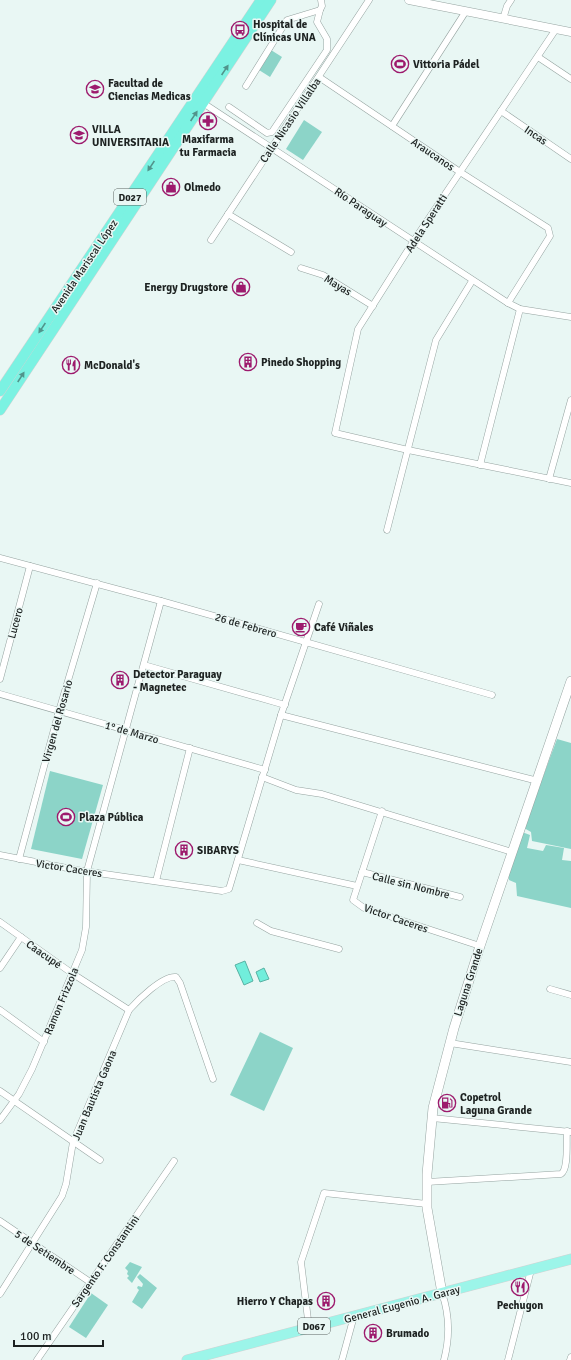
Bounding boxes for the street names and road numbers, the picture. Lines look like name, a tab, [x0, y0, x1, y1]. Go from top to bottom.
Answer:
street label: Calle Nicasio Villalba	[257, 75, 324, 165]
street label: Incas	[522, 123, 550, 148]
street label: Araucanos	[409, 135, 457, 174]
street label: Río Paraguay	[332, 185, 390, 230]
road number: D027	[114, 189, 146, 205]
street label: Adela Speratti	[403, 192, 450, 255]
street label: Avenida Mariscal López	[48, 217, 121, 316]
street label: Mayas	[322, 272, 354, 299]
street label: Lucero	[5, 606, 26, 640]
street label: 26 de Febrero	[213, 610, 279, 641]
street label: Virgen del Rosario	[39, 678, 76, 764]
street label: 1° de Marzo	[104, 719, 160, 746]
street label: Victor Caceres	[35, 857, 103, 880]
street label: Calle sin Nombre	[371, 870, 451, 901]
street label: Victor Caceres	[362, 901, 430, 936]
street label: Caacupé	[24, 938, 64, 971]
street label: Laguna Grande	[451, 946, 486, 1018]
street label: Ramon Frizzola	[41, 965, 82, 1037]
street label: Juan Bautista Gaona	[70, 1048, 119, 1142]
street label: Sargento F. Constantini	[69, 1213, 142, 1310]
street label: 5 de Setiembre	[12, 1227, 77, 1277]
street label: General Eugenio A. Garay	[343, 1283, 462, 1326]
road number: D067	[298, 1318, 330, 1334]

